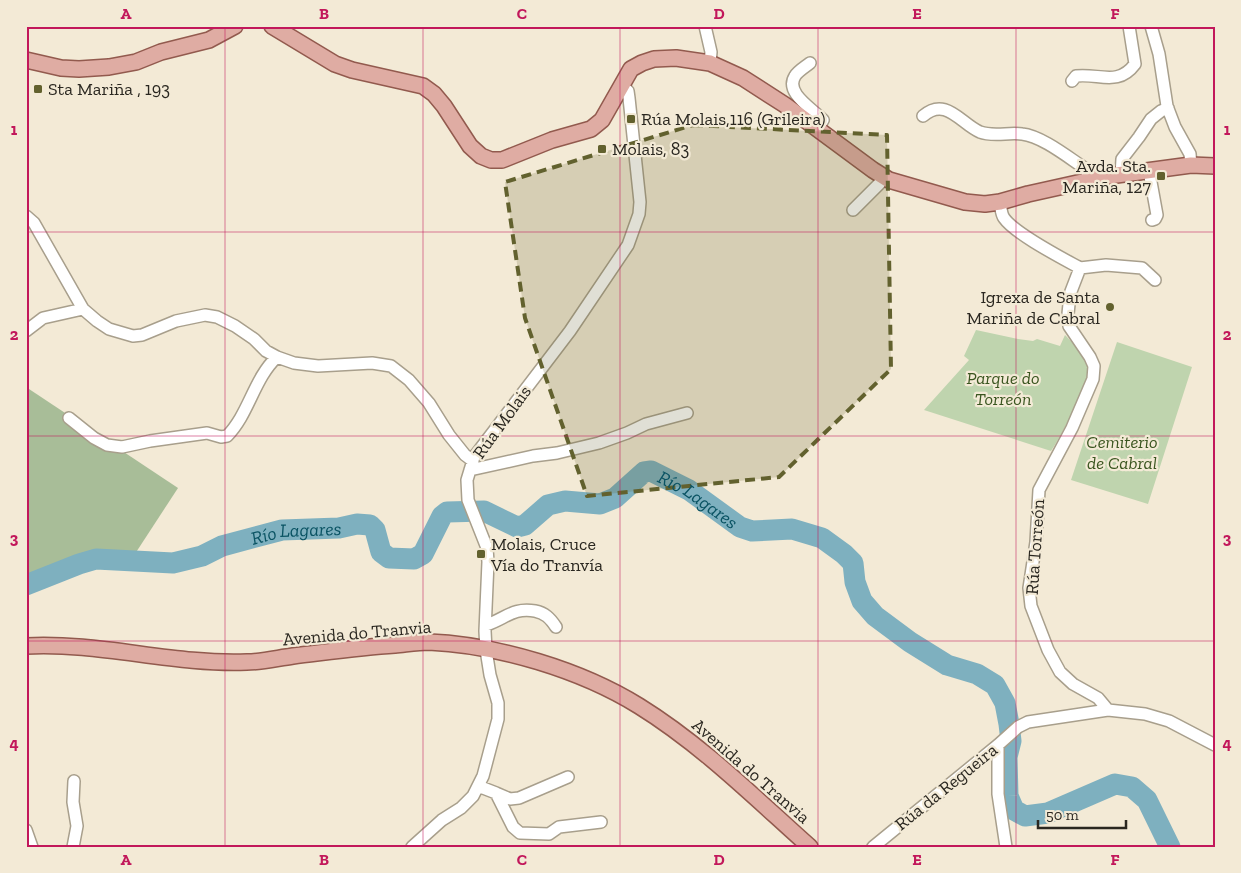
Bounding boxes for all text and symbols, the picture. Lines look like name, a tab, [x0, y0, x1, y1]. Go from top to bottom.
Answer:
text: A	[121, 4, 132, 23]
text: B	[319, 4, 329, 23]
text: C	[517, 4, 527, 23]
text: D	[713, 4, 725, 23]
text: E	[912, 4, 922, 23]
text: F	[1110, 4, 1120, 23]
place label: Sta Mariña , 193	[48, 78, 170, 100]
marker: Sta Mariña , 193	[32, 83, 44, 95]
place label: Rúa Molais,116 (Grileira)	[641, 108, 825, 130]
marker: Rúa Molais,116 (Grileira)	[625, 113, 637, 125]
text: 1	[11, 120, 18, 139]
text: 1	[1224, 120, 1231, 139]
place label: Molais, 83	[612, 138, 689, 160]
marker: Molais, 83	[596, 143, 608, 155]
place label: Avda. Sta. Mariña, 127	[1063, 155, 1152, 198]
marker: Avda. Sta. Mariña, 127	[1155, 170, 1167, 182]
place label: Igrexa de Santa Mariña de Cabral	[967, 286, 1100, 329]
marker: Igrexa de Santa Mariña de Cabral	[1104, 301, 1116, 313]
text: 2	[10, 325, 19, 344]
text: 2	[1223, 325, 1232, 344]
park label: Parque do Torreón	[966, 367, 1040, 410]
street label: Rúa Molais	[468, 381, 536, 463]
park label: Cemiterio de Cabral	[1086, 431, 1158, 474]
water label: Río Lagares	[654, 465, 743, 534]
street label: Rúa Torreón	[1021, 498, 1049, 596]
water label: Río Lagares	[248, 517, 342, 550]
text: 3	[10, 529, 19, 548]
text: 3	[1223, 529, 1232, 548]
place label: Molais, Cruce Vía do Tranvía	[490, 533, 603, 576]
marker: Molais, Cruce Vía do Tranvía	[475, 548, 487, 560]
street label: Avenida do Tranvia	[282, 616, 432, 650]
street label: Avenida do Tranvia	[688, 714, 815, 828]
text: 4	[9, 734, 19, 753]
text: 4	[1222, 734, 1232, 753]
street label: Rúa da Regueira	[890, 739, 1002, 835]
scale bar	[1038, 798, 1126, 830]
text: 50 m	[1046, 806, 1079, 824]
text: A	[121, 850, 132, 869]
text: B	[319, 850, 329, 869]
text: C	[517, 850, 527, 869]
text: D	[713, 850, 725, 869]
text: E	[912, 850, 922, 869]
text: F	[1110, 850, 1120, 869]

